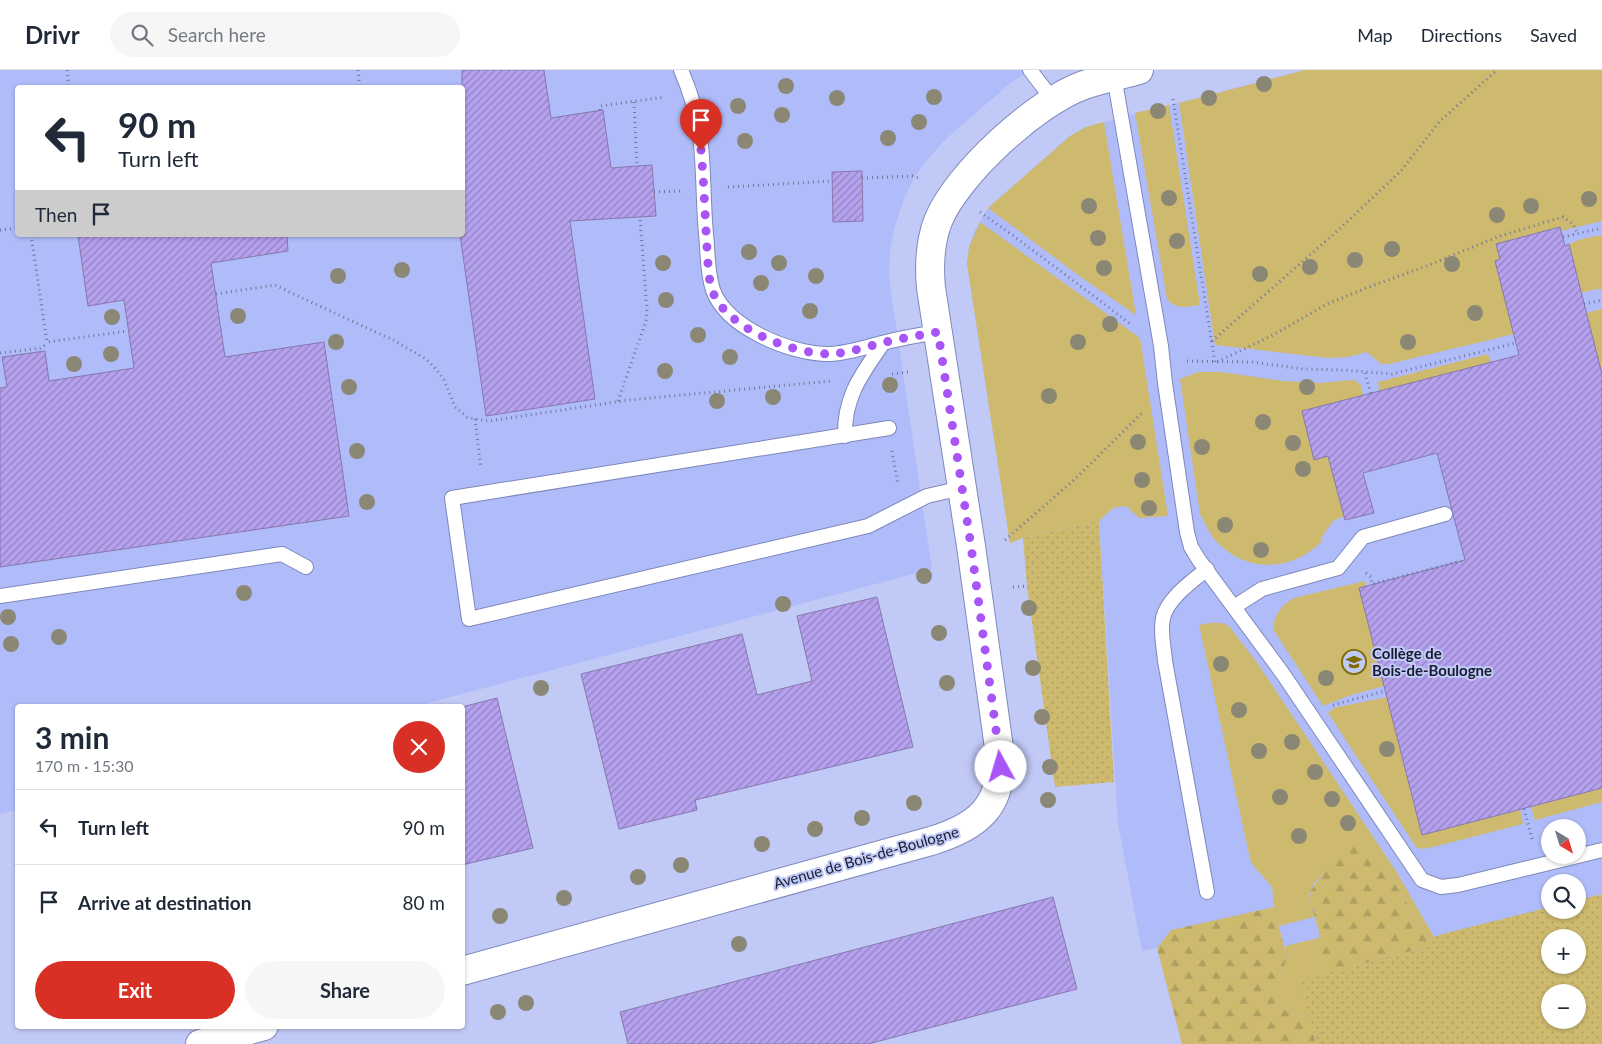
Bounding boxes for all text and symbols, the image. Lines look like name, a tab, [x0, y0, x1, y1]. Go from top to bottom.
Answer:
search box	[110, 12, 460, 57]
text: Drivr	[25, 20, 80, 49]
icon: search	[128, 21, 156, 49]
text: Search here	[168, 23, 266, 46]
text: Map	[1357, 24, 1393, 46]
text: Directions	[1421, 24, 1502, 46]
text: Saved	[1530, 24, 1577, 46]
pin	[680, 99, 722, 150]
text: 90 m	[118, 103, 196, 145]
icon: left	[35, 105, 100, 170]
icon: arrive	[687, 106, 715, 134]
text: Turn left	[118, 145, 199, 172]
icon: arrive	[87, 200, 115, 228]
text: Then	[35, 203, 77, 226]
place label: Collège de Bois-de-Boulogne	[1372, 644, 1492, 679]
school or university icon: Collège de Bois-de-Boulogne	[1341, 649, 1367, 675]
text: 3 min	[35, 719, 109, 755]
button: close	[393, 721, 445, 773]
position arrow	[974, 740, 1026, 792]
text: 170 m · 15:30	[35, 756, 134, 775]
icon: left	[35, 813, 63, 841]
text: Turn left	[78, 816, 149, 839]
text: 90 m	[402, 816, 445, 839]
north arrow	[1541, 819, 1586, 864]
map controls	[1541, 819, 1586, 1029]
street label: Avenue de Bois-de-Boulogne	[771, 822, 961, 892]
button: search	[1541, 874, 1586, 919]
icon: arrive	[35, 888, 63, 916]
text: Arrive at destination	[78, 891, 251, 914]
text: 80 m	[402, 891, 445, 914]
button: +	[1541, 929, 1586, 974]
button: Exit	[35, 961, 235, 1019]
button: Share	[245, 961, 445, 1019]
button: −	[1541, 984, 1586, 1029]

